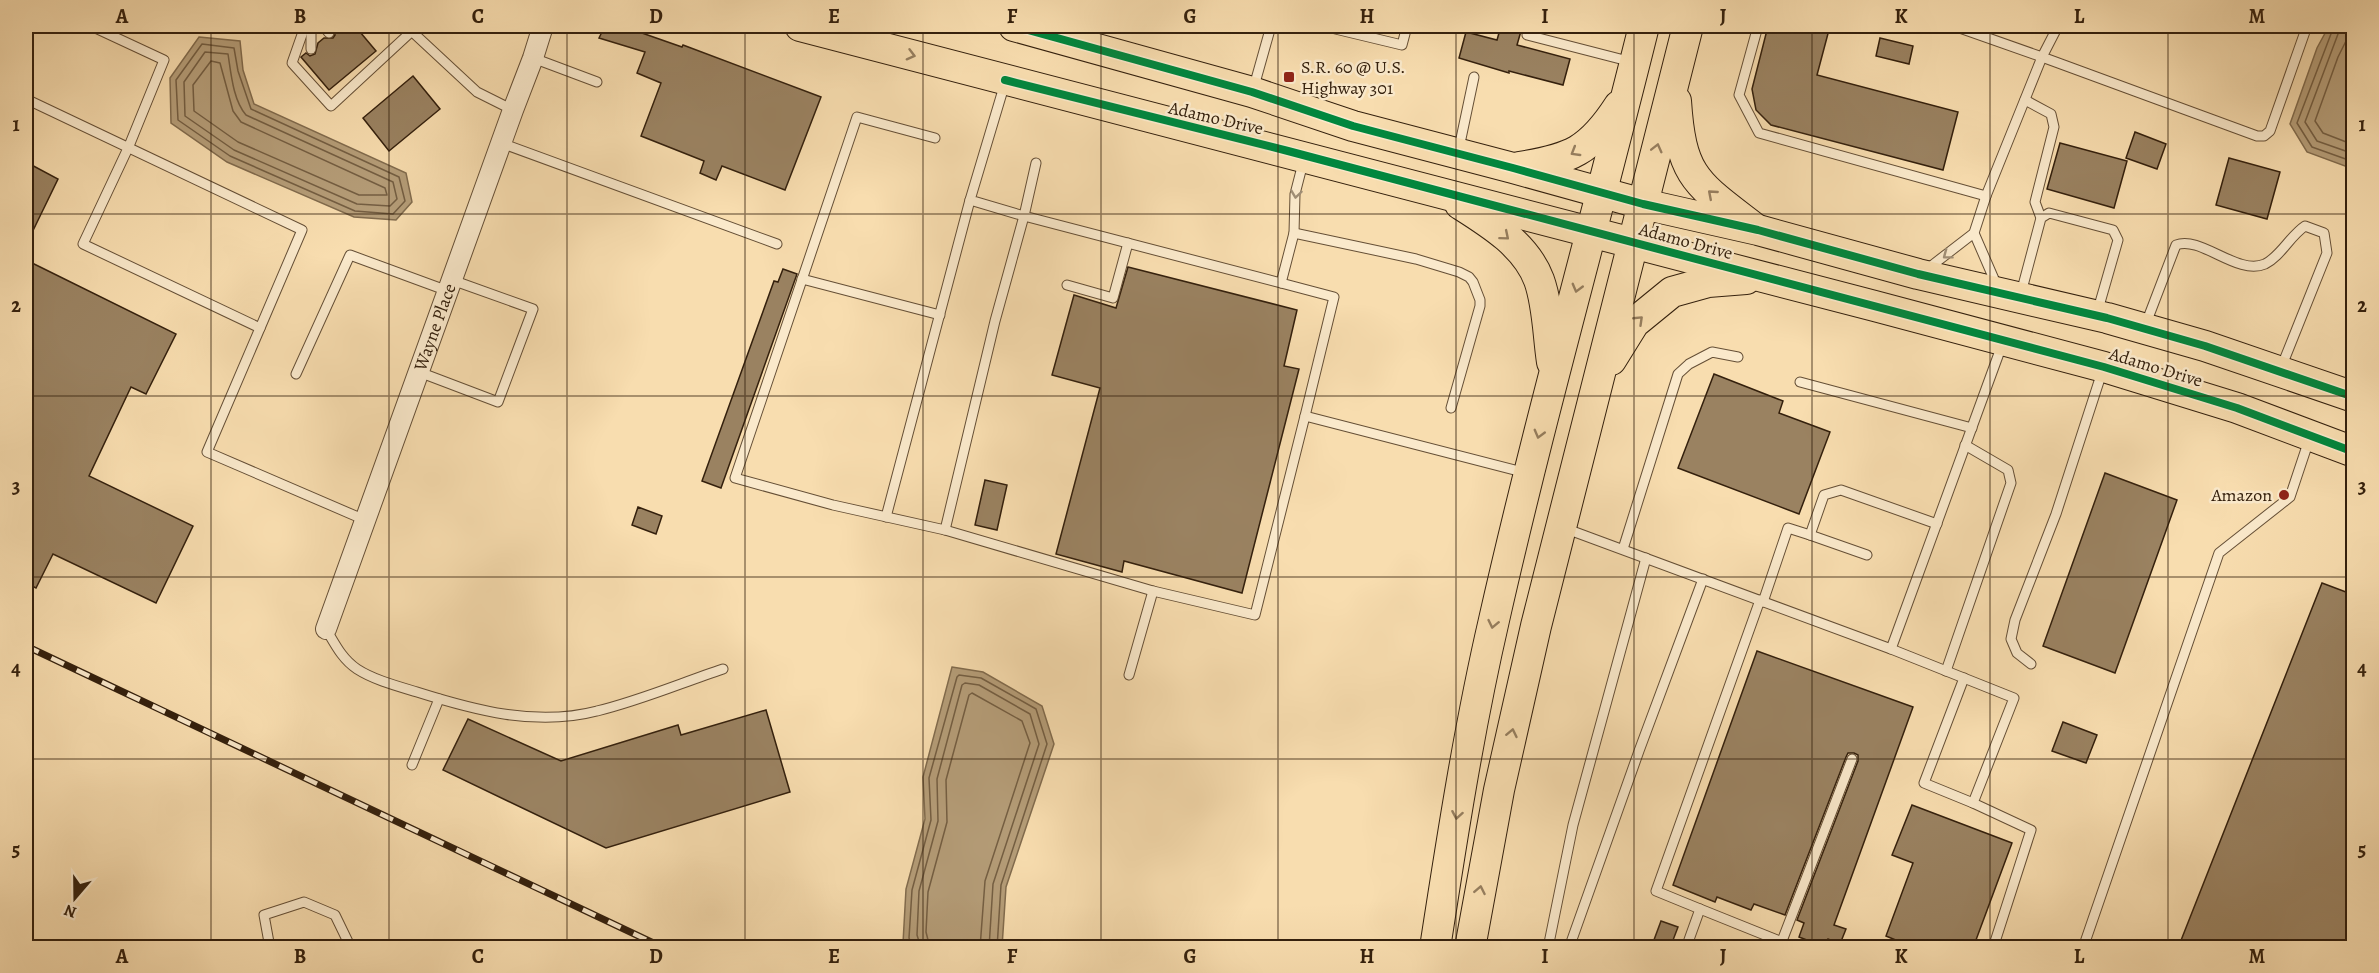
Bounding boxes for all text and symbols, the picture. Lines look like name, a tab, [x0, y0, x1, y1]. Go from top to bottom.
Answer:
text: A	[115, 3, 129, 30]
text: B	[294, 3, 306, 30]
text: C	[472, 3, 484, 30]
text: D	[649, 3, 663, 30]
text: E	[828, 3, 840, 30]
text: F	[1007, 3, 1018, 30]
text: G	[1183, 3, 1197, 30]
text: H	[1360, 3, 1375, 30]
text: I	[1541, 3, 1549, 30]
text: J	[1720, 3, 1727, 30]
text: K	[1894, 3, 1908, 30]
text: L	[2074, 3, 2085, 30]
text: M	[2249, 3, 2266, 30]
one-way arrow	[905, 48, 916, 60]
place label: S.R. 60 @ U.S. Highway 301	[1301, 55, 1405, 100]
marker: S.R. 60 @ U.S. Highway 301	[1282, 70, 1296, 84]
street label: Adamo Drive	[1165, 95, 1266, 141]
text: 1	[12, 111, 20, 138]
text: 1	[2358, 111, 2366, 138]
one-way arrow	[1649, 143, 1662, 153]
one-way arrow	[1571, 145, 1581, 156]
one-way arrow	[1291, 189, 1303, 198]
one-way arrow	[1708, 190, 1719, 201]
street label: Adamo Drive	[1635, 217, 1736, 265]
one-way arrow	[1498, 229, 1509, 240]
one-way arrow	[1942, 247, 1953, 258]
street label: Wayne Place	[408, 280, 462, 375]
one-way arrow	[1572, 282, 1584, 293]
text: 2	[11, 292, 21, 319]
text: 2	[2357, 292, 2367, 319]
one-way arrow	[1632, 316, 1643, 327]
street label: Adamo Drive	[2106, 341, 2206, 393]
one-way arrow	[1533, 429, 1546, 439]
text: 3	[12, 473, 20, 500]
text: 3	[2358, 473, 2366, 500]
place label: Amazon	[2210, 483, 2272, 507]
marker: Amazon	[2277, 488, 2291, 502]
one-way arrow	[1487, 618, 1500, 628]
text: 4	[11, 655, 21, 682]
text: 4	[2357, 655, 2367, 682]
one-way arrow	[1505, 728, 1518, 738]
one-way arrow	[1451, 810, 1464, 820]
text: 5	[12, 836, 20, 863]
text: 5	[2358, 836, 2366, 863]
north arrow	[45, 868, 105, 928]
one-way arrow	[1473, 885, 1486, 895]
text: N	[61, 899, 79, 923]
text: A	[115, 943, 129, 970]
text: B	[294, 943, 306, 970]
text: C	[472, 943, 484, 970]
text: D	[649, 943, 663, 970]
text: E	[828, 943, 840, 970]
text: F	[1007, 943, 1018, 970]
text: G	[1183, 943, 1197, 970]
text: H	[1360, 943, 1375, 970]
text: I	[1541, 943, 1549, 970]
text: J	[1720, 943, 1727, 970]
text: K	[1894, 943, 1908, 970]
text: L	[2074, 943, 2085, 970]
text: M	[2249, 943, 2266, 970]

